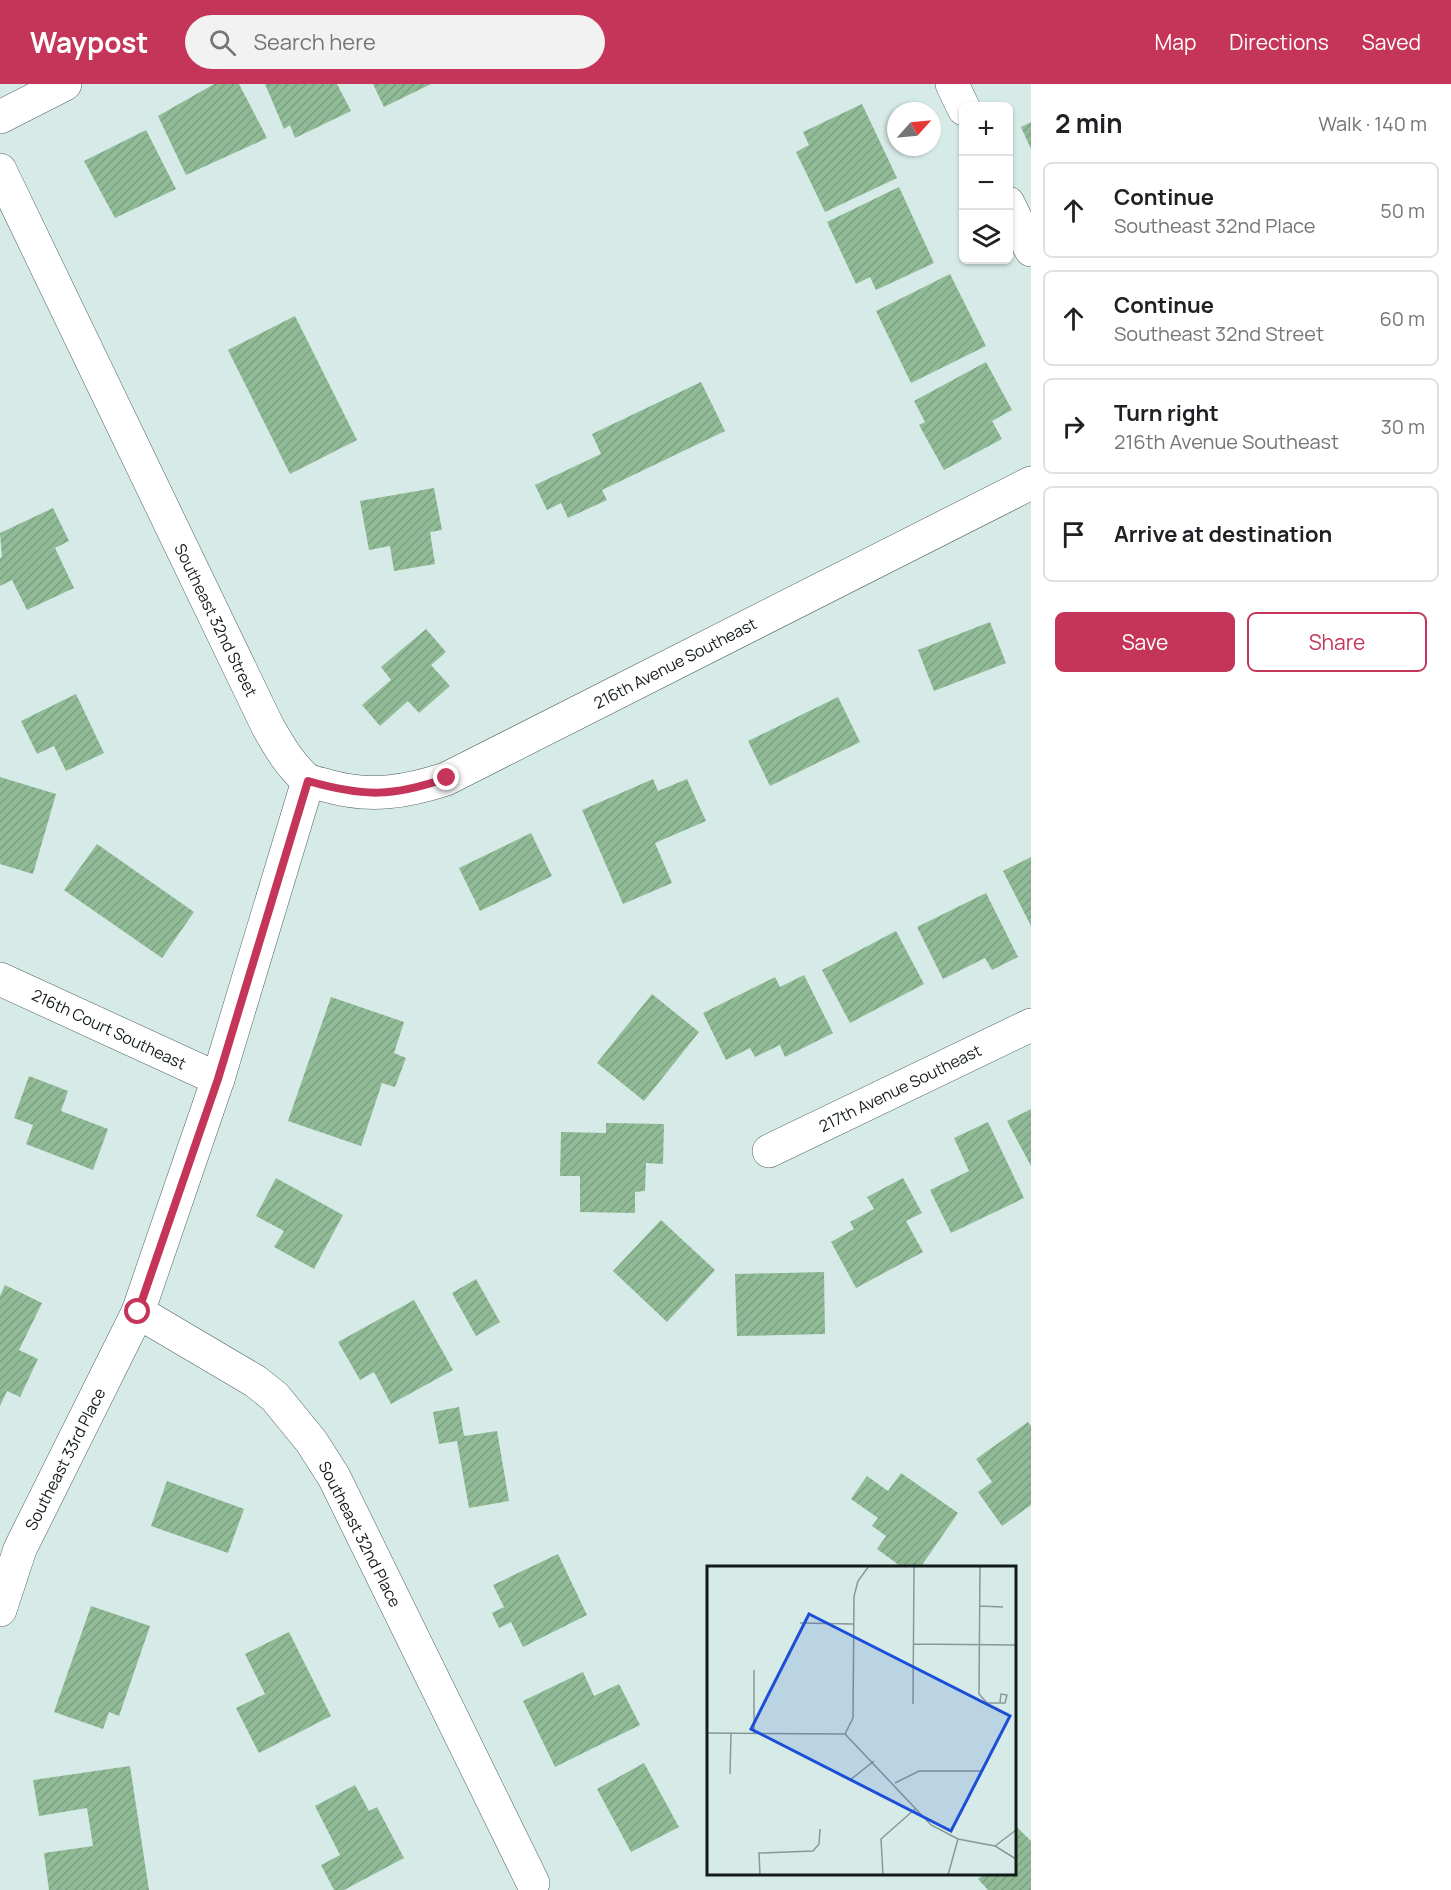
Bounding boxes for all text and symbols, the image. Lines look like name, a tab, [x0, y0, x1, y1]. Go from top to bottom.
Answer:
search box	[185, 15, 605, 69]
text: Waypost	[30, 23, 149, 61]
icon: search	[206, 26, 239, 59]
text: Search here	[254, 27, 376, 57]
text: Map	[1155, 28, 1196, 56]
text: Directions	[1229, 28, 1329, 56]
text: Saved	[1362, 28, 1421, 56]
north arrow	[887, 102, 941, 156]
map controls	[959, 102, 1013, 264]
button: +	[959, 102, 1013, 156]
text: 2 min	[1055, 105, 1123, 141]
text: Walk · 140 m	[1318, 110, 1427, 137]
button: −	[959, 156, 1013, 210]
text: Continue	[1114, 182, 1214, 212]
icon: ahead	[1057, 194, 1090, 227]
text: 50 m	[1380, 197, 1425, 224]
button: layers	[959, 210, 1013, 264]
text: Southeast 32nd Place	[1114, 212, 1315, 239]
text: Continue	[1114, 290, 1214, 320]
icon: ahead	[1057, 302, 1090, 335]
text: 60 m	[1379, 305, 1425, 332]
text: Southeast 32nd Street	[1114, 320, 1324, 347]
text: Turn right	[1114, 398, 1219, 428]
icon: right	[1057, 410, 1090, 443]
text: 30 m	[1381, 413, 1425, 440]
text: 216th Avenue Southeast	[1114, 428, 1339, 455]
icon: arrive	[1057, 518, 1090, 551]
text: Arrive at destination	[1114, 519, 1332, 549]
street label: Southeast 32nd Street	[169, 540, 263, 700]
street label: 216th Avenue Southeast	[590, 612, 760, 714]
button: Save	[1055, 612, 1235, 672]
button: Share	[1247, 612, 1427, 672]
route end	[433, 764, 459, 790]
street label: 216th Court Southeast	[28, 984, 190, 1074]
street label: 217th Avenue Southeast	[815, 1039, 985, 1137]
route start	[124, 1298, 150, 1324]
street label: Southeast 33rd Place	[20, 1384, 110, 1534]
street label: Southeast 32nd Place	[314, 1457, 406, 1611]
inset map	[707, 1566, 1016, 1875]

